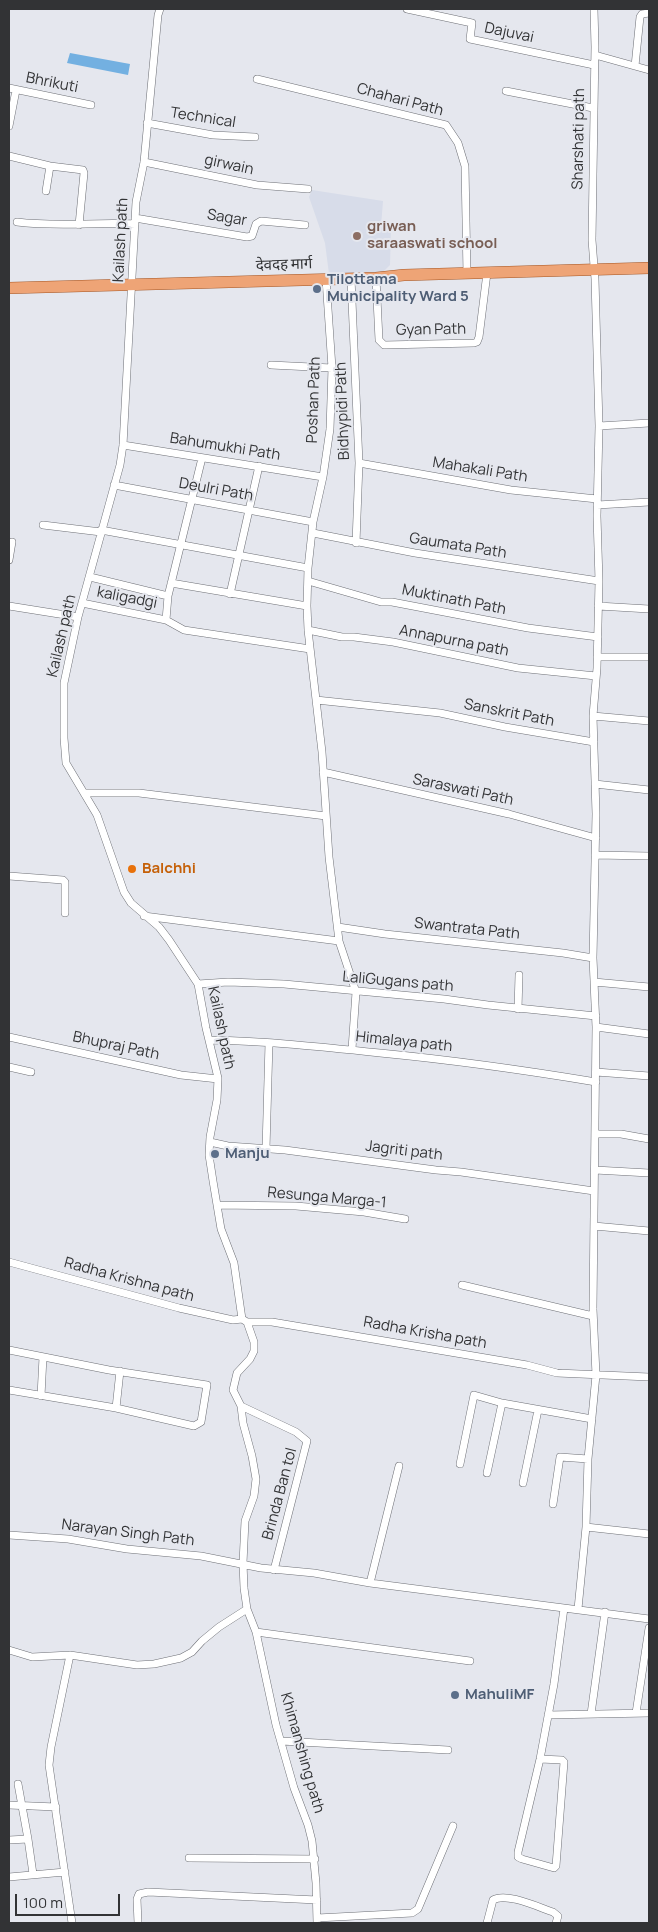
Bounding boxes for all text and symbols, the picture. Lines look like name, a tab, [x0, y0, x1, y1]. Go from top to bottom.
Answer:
street label: Dajuvai	[483, 19, 535, 47]
street label: Bhrikuti	[24, 69, 80, 97]
street label: Chahari Path	[355, 80, 445, 120]
street label: Sharshati path	[569, 88, 589, 190]
street label: Technical	[169, 104, 237, 132]
street label: girwain	[203, 151, 255, 179]
street label: Kailash path	[110, 197, 132, 283]
street label: Sagar	[206, 206, 248, 230]
place label: griwan saraaswati school	[367, 218, 497, 253]
marker: griwan saraaswati school	[351, 230, 363, 242]
street label: देवदह मार्ग	[255, 255, 313, 275]
place label: Tilottama Municipality Ward 5	[327, 271, 469, 306]
marker: Tilottama Municipality Ward 5	[311, 283, 323, 295]
street label: Gyan Path	[396, 320, 466, 340]
street label: Poshan Path	[303, 356, 325, 444]
street label: Bidhypidi Path	[332, 362, 354, 460]
street label: Bahumukhi Path	[168, 429, 282, 465]
street label: Mahakali Path	[431, 454, 529, 486]
street label: Deulri Path	[177, 475, 255, 505]
street label: Gaumata Path	[408, 529, 508, 563]
street label: Muktinath Path	[400, 581, 508, 619]
street label: kaligadgi	[95, 583, 159, 613]
street label: Kailash path	[44, 593, 80, 679]
street label: Annapurna path	[398, 622, 510, 660]
street label: Sanskrit Path	[462, 695, 556, 731]
street label: Saraswati Path	[411, 771, 515, 809]
place label: Balchhi	[142, 860, 196, 878]
marker: Balchhi	[126, 863, 138, 875]
street label: Swantrata Path	[413, 914, 521, 944]
street label: LaliGugans path	[342, 968, 454, 996]
street label: Kailash path	[203, 985, 239, 1071]
street label: Bhupraj Path	[71, 1028, 161, 1064]
street label: Himalaya path	[355, 1028, 453, 1056]
street label: Jagriti path	[364, 1137, 444, 1165]
place label: Manju	[225, 1145, 270, 1163]
marker: Manju	[209, 1148, 221, 1160]
street label: Resunga Marga-1	[267, 1184, 387, 1212]
street label: Radha Krishna path	[62, 1254, 196, 1306]
street label: Radha Krisha path	[362, 1313, 488, 1353]
street label: Brinda Ban tol	[259, 1446, 301, 1542]
street label: Narayan Singh Path	[60, 1516, 196, 1550]
place label: MahuliMF	[465, 1686, 534, 1704]
marker: MahuliMF	[449, 1689, 461, 1701]
street label: Khimanshing path	[276, 1691, 328, 1815]
scale bar	[18, 1884, 122, 1916]
text: 100 m	[23, 1892, 63, 1913]

